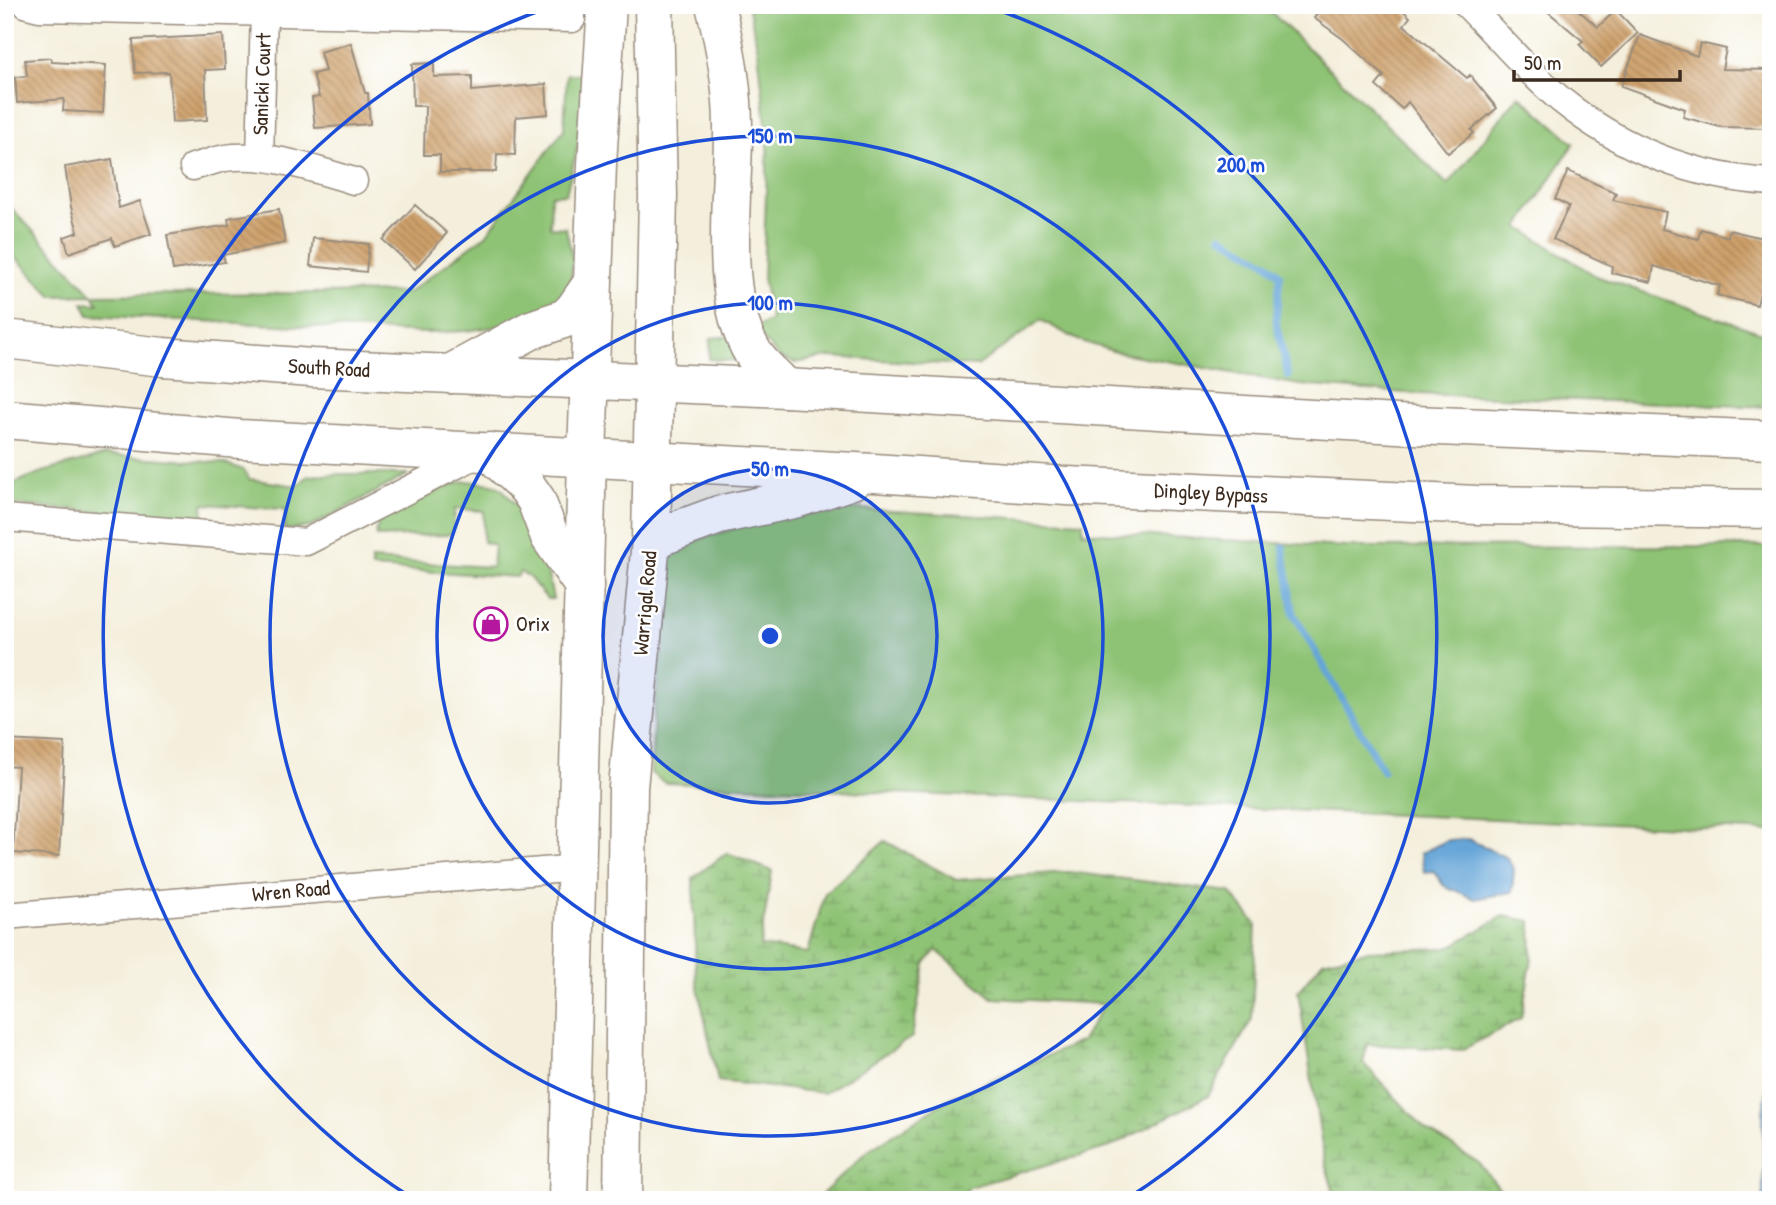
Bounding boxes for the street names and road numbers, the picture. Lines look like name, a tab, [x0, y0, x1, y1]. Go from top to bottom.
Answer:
street label: Sanicki Court	[245, 32, 278, 136]
street label: South Road	[287, 351, 371, 384]
street label: Dingley Bypass	[1153, 475, 1269, 510]
street label: Warrigal Road	[626, 550, 663, 656]
street label: Wren Road	[251, 873, 331, 908]

